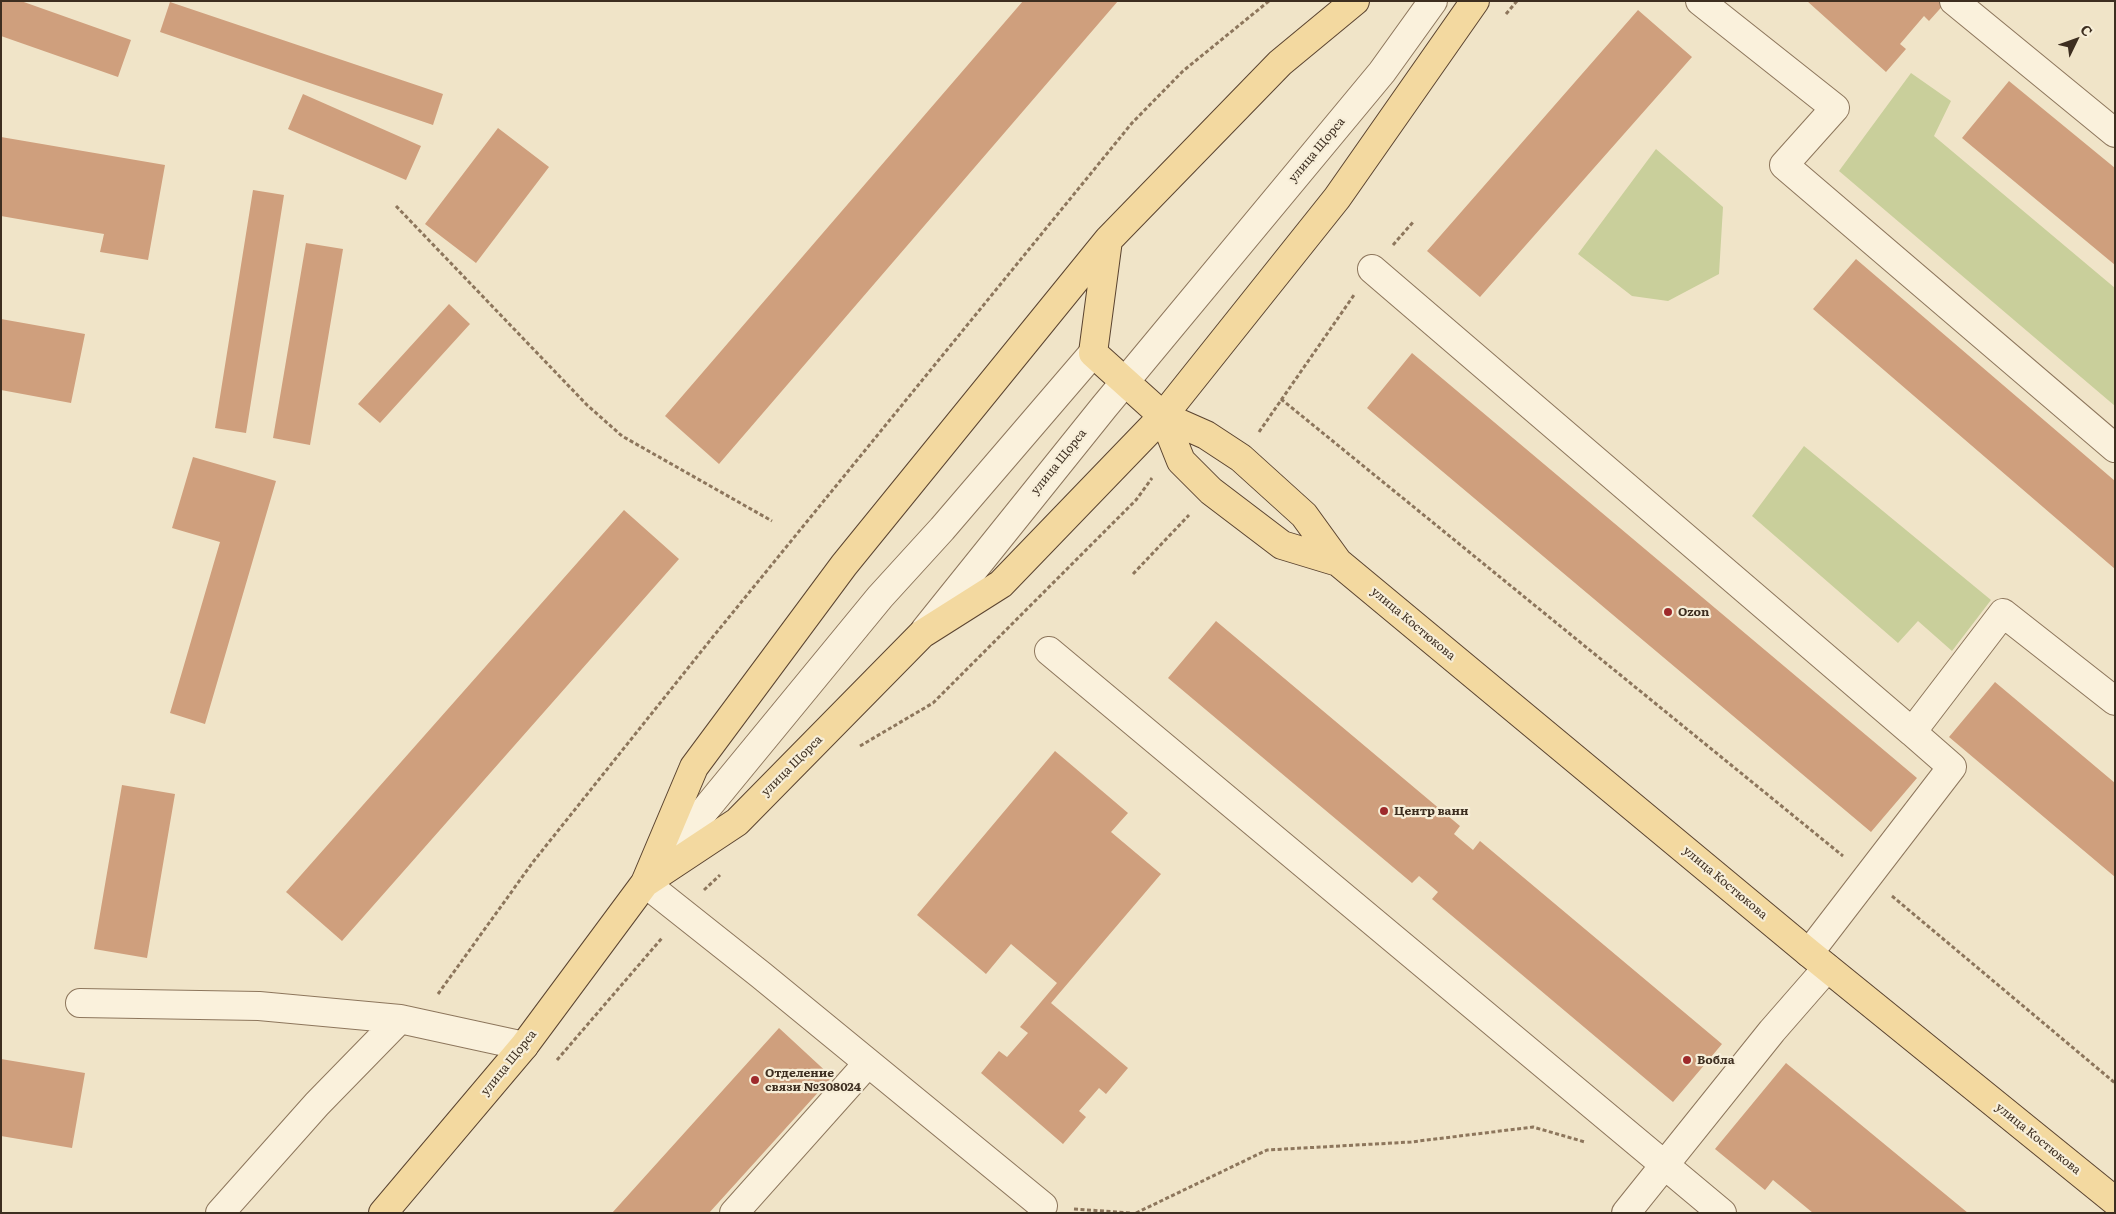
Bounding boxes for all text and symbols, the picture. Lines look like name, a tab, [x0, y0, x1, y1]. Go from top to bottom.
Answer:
north arrow	[2051, 15, 2101, 65]
text: С	[2076, 20, 2098, 40]
street label: улица Щорса	[1286, 115, 1348, 185]
street label: улица Щорса	[1028, 426, 1090, 498]
street label: улица Костюкова	[1368, 585, 1458, 663]
place label: Ozon	[1678, 605, 1709, 619]
marker: Ozon	[1662, 606, 1674, 618]
street label: улица Щорса	[759, 733, 825, 799]
place label: Центр ванн	[1394, 804, 1469, 818]
marker: Центр ванн	[1378, 805, 1390, 817]
street label: улица Костюкова	[1680, 844, 1770, 922]
street label: улица Щорса	[478, 1027, 540, 1099]
place label: Вобла	[1697, 1053, 1735, 1067]
marker: Вобла	[1681, 1054, 1693, 1066]
place label: Отделение связи №308024	[765, 1066, 861, 1094]
marker: Отделение связи №308024	[749, 1074, 761, 1086]
street label: улица Костюкова	[1992, 1100, 2084, 1178]

